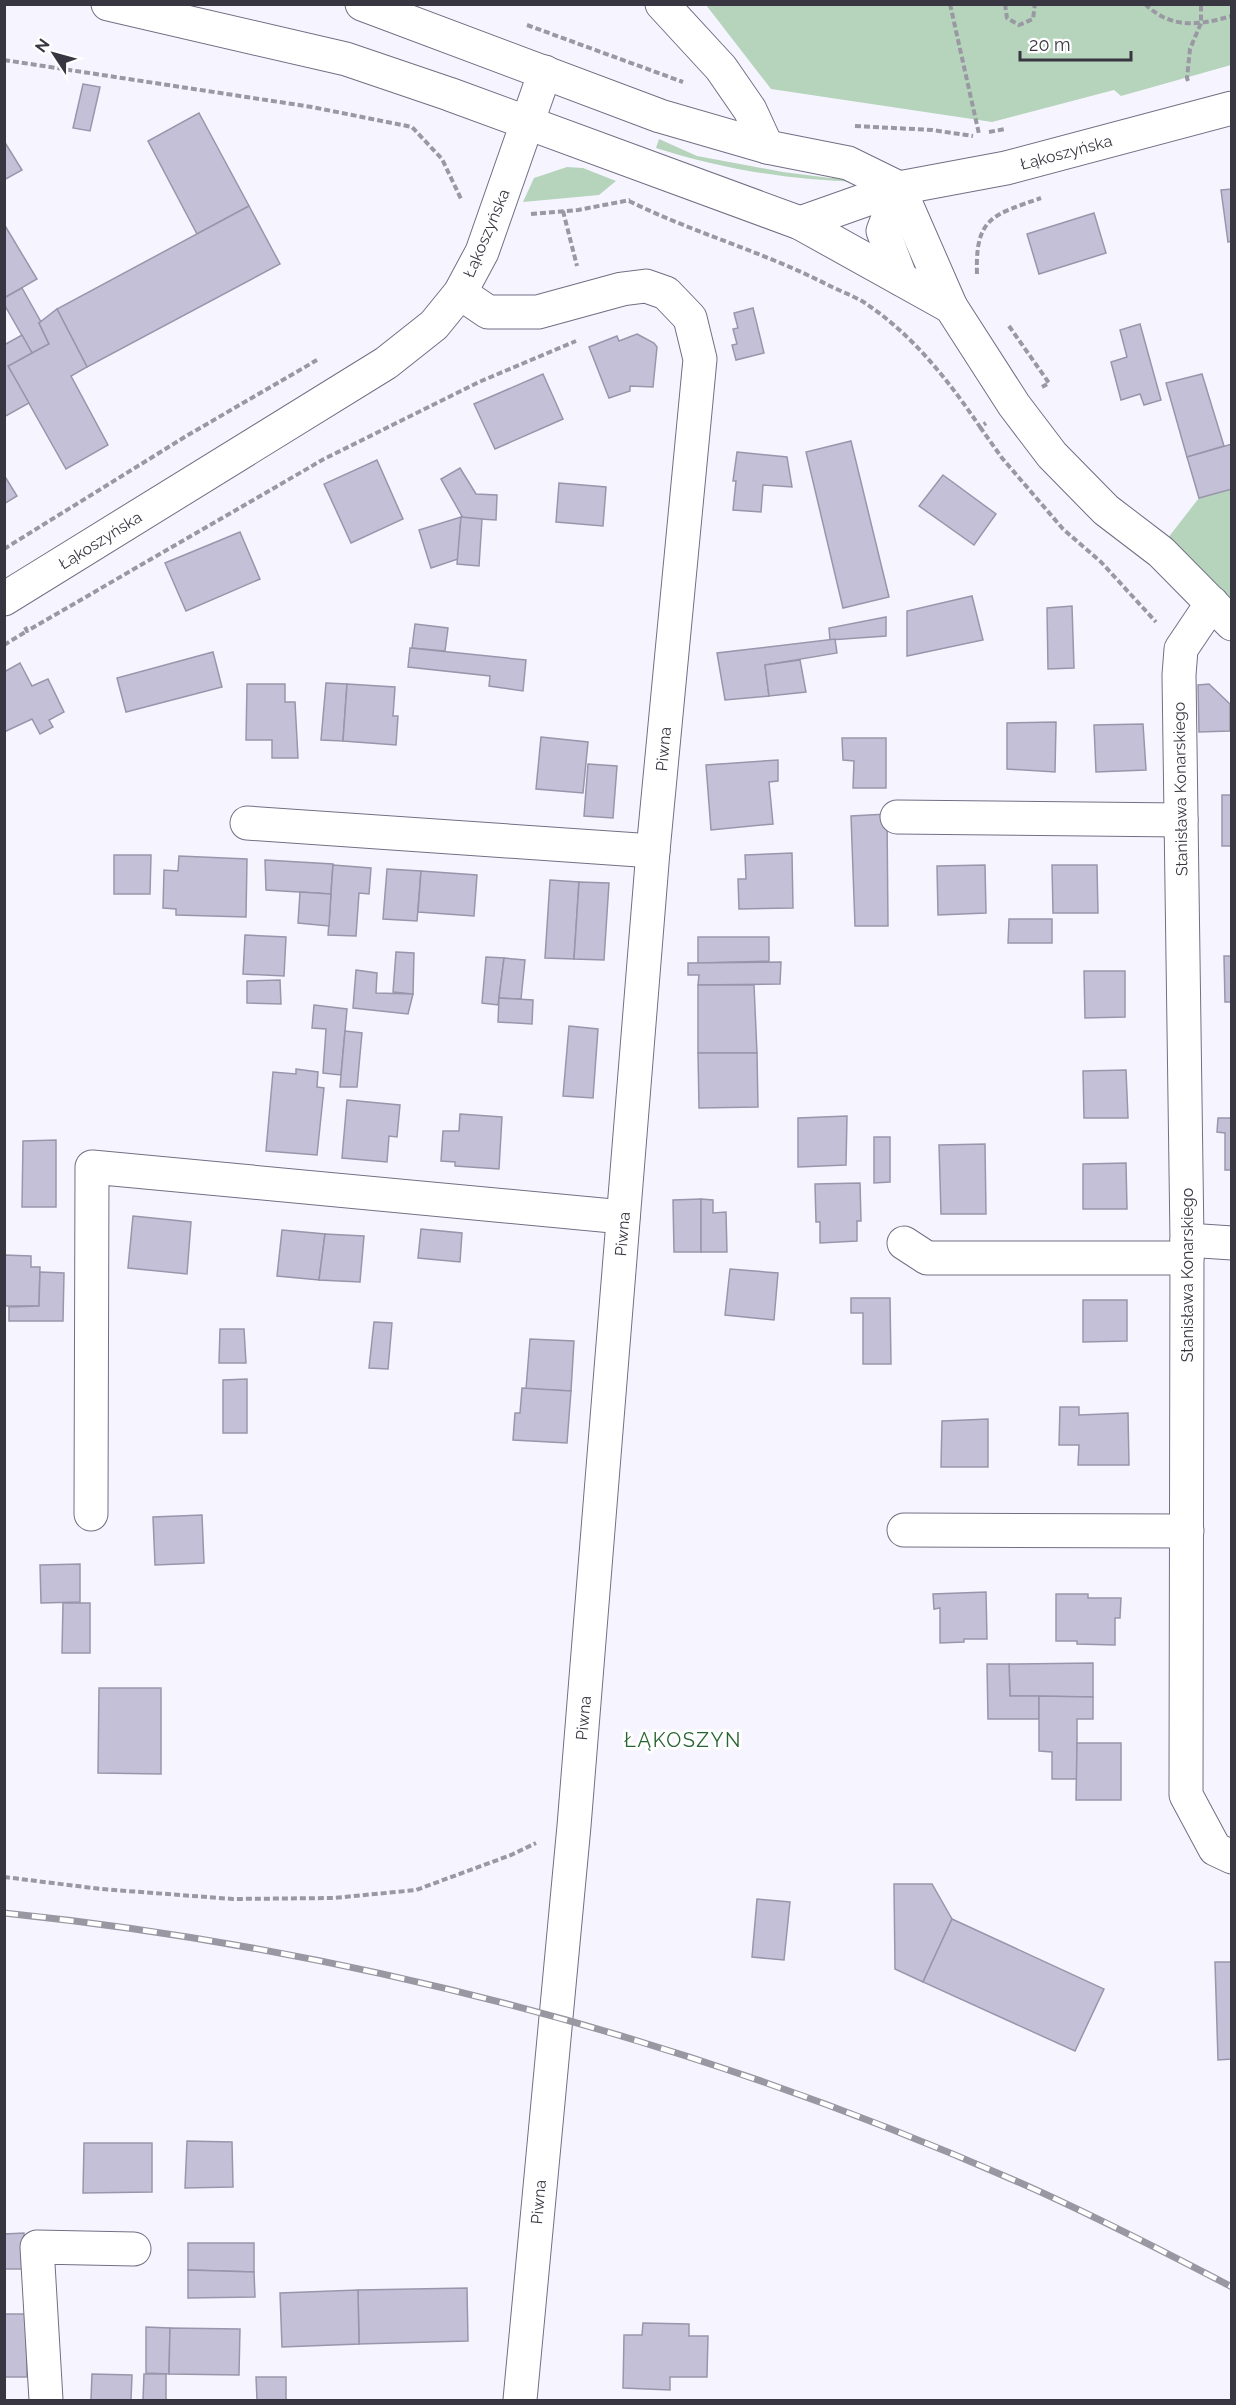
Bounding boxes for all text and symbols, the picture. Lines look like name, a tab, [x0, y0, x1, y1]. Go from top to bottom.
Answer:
north arrow	[24, 24, 84, 84]
scale bar	[1020, 24, 1131, 62]
text: 20 m	[1029, 34, 1071, 55]
text: N	[31, 35, 54, 56]
street label: Łąkoszyńska	[1018, 131, 1114, 174]
street label: Łąkoszyńska	[459, 186, 514, 280]
street label: Łąkoszyńska	[55, 507, 145, 573]
street label: Stanisława Konarskiego	[1169, 702, 1192, 876]
street label: Piwna	[652, 726, 675, 772]
street label: Stanisława Konarskiego	[1178, 1188, 1197, 1362]
street label: Piwna	[611, 1211, 634, 1257]
street label: Piwna	[572, 1695, 595, 1741]
district label: ŁĄKOSZYN	[624, 1728, 742, 1752]
street label: Piwna	[527, 2179, 550, 2225]

